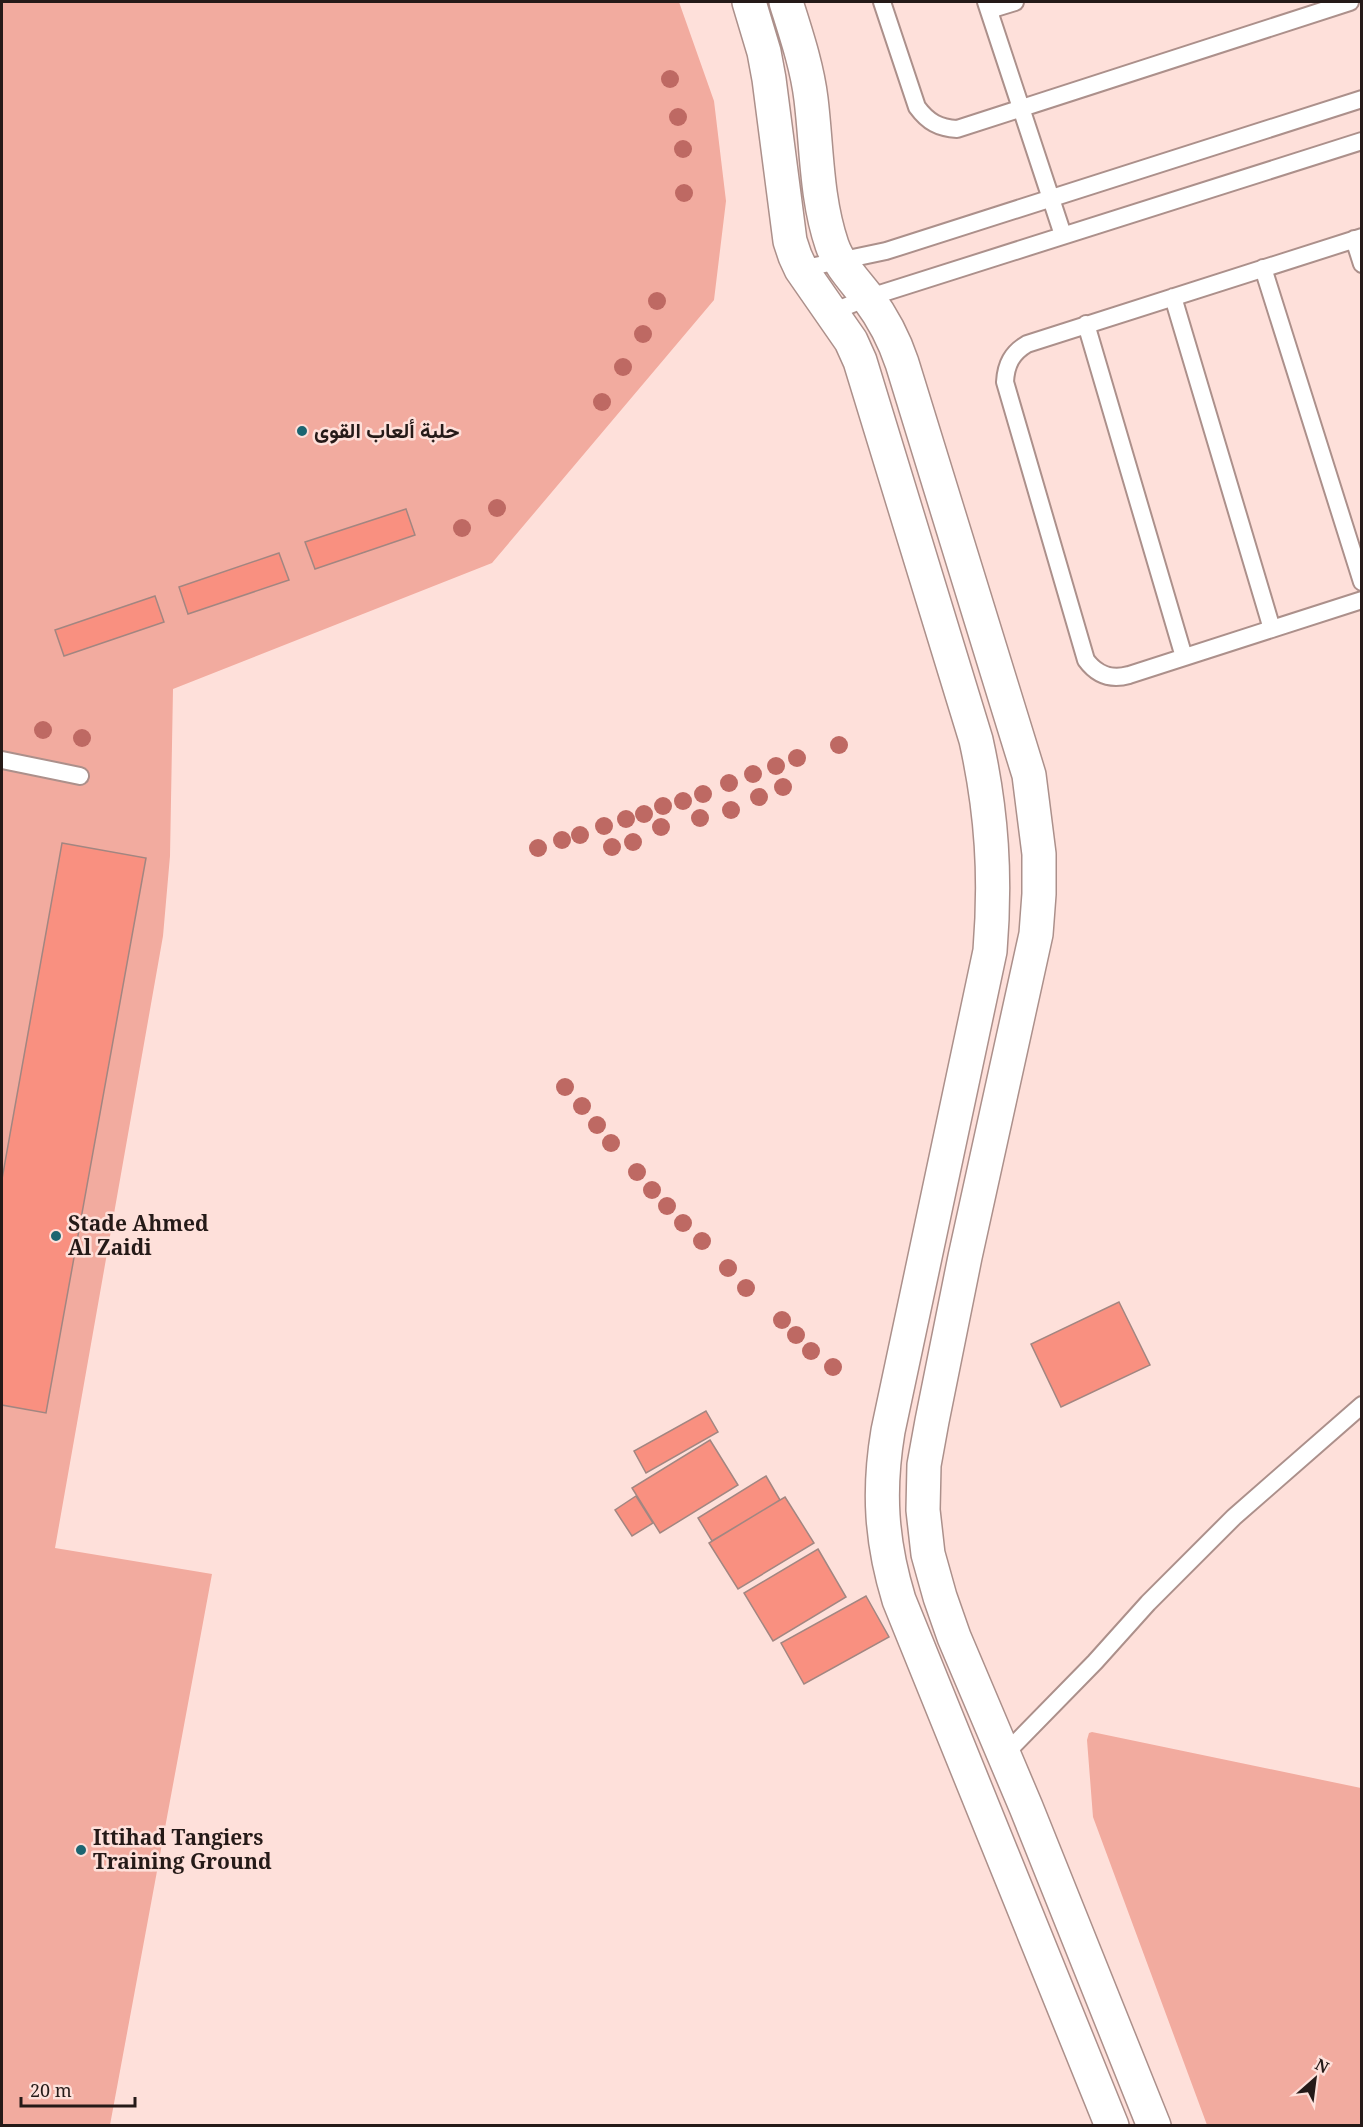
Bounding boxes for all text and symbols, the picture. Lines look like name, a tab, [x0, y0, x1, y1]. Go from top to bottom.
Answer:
place label: حلبة ألعاب القوى	[314, 416, 460, 444]
marker: حلبة ألعاب القوى	[295, 424, 309, 438]
place label: Stade Ahmed Al Zaidi	[68, 1209, 209, 1261]
marker: Stade Ahmed Al Zaidi	[49, 1229, 63, 1243]
place label: Ittihad Tangiers Training Ground	[93, 1823, 272, 1875]
marker: Ittihad Tangiers Training Ground	[74, 1843, 88, 1857]
north arrow	[1285, 2049, 1345, 2109]
text: N	[1311, 2053, 1333, 2079]
scale bar	[21, 2070, 135, 2108]
text: 20 m	[30, 2078, 72, 2102]

